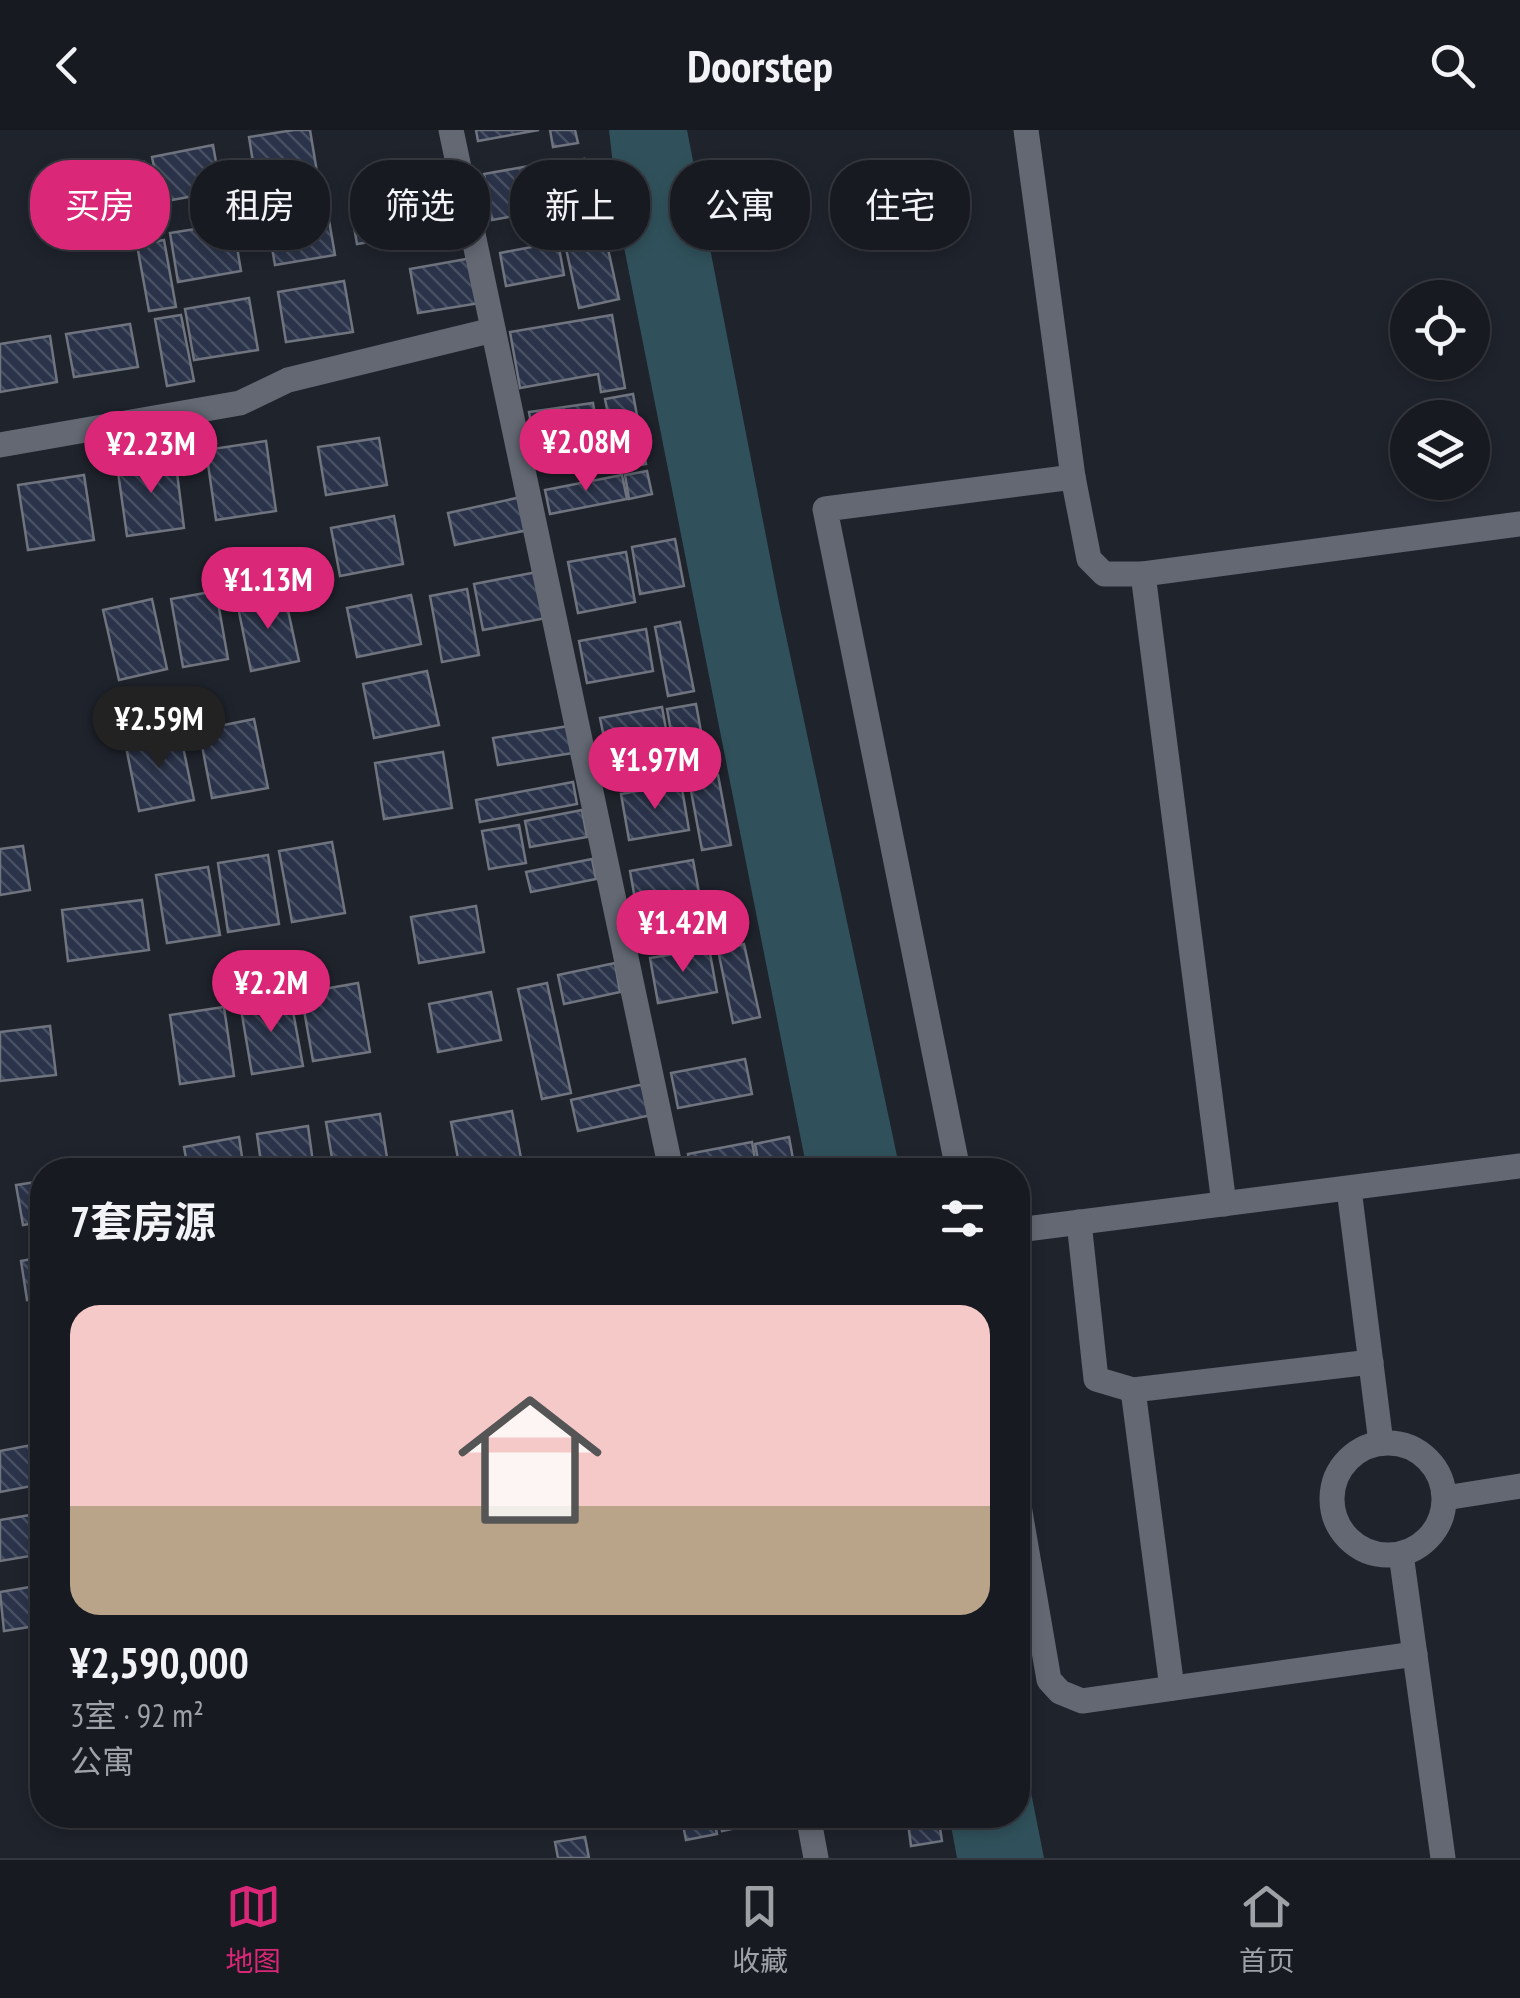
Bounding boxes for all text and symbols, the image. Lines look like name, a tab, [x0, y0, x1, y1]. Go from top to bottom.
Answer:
text: Doorstep	[687, 36, 833, 94]
icon: back	[40, 38, 95, 93]
icon: search	[1425, 38, 1480, 93]
chip: 买房	[30, 160, 170, 250]
chip: 租房	[190, 160, 330, 250]
chip: 筛选	[350, 160, 490, 250]
chip: 新上	[510, 160, 650, 250]
chip: 公寓	[670, 160, 810, 250]
chip: 住宅	[830, 160, 970, 250]
map controls	[1390, 280, 1490, 500]
button: locate	[1390, 280, 1490, 380]
button: layers	[1390, 400, 1490, 500]
pin: ¥2.08M	[505, 409, 667, 494]
pin: ¥2.23M	[70, 411, 232, 496]
text: ¥2.08M	[541, 420, 631, 462]
text: ¥2.23M	[106, 422, 196, 464]
pin: ¥1.13M	[187, 547, 349, 632]
text: ¥1.13M	[223, 558, 313, 600]
pin: ¥2.59M	[78, 686, 240, 771]
text: ¥2.59M	[114, 697, 204, 739]
pin: ¥1.97M	[574, 727, 736, 812]
text: ¥1.97M	[610, 738, 700, 780]
pin: ¥1.42M	[602, 890, 764, 975]
text: ¥1.42M	[638, 901, 728, 943]
pin: ¥2.2M	[201, 950, 341, 1035]
text: ¥2.2M	[234, 961, 308, 1003]
icon: filters	[935, 1191, 990, 1246]
text: 7套房源	[70, 1194, 216, 1249]
icon: home	[440, 1370, 620, 1550]
text: ¥2,590,000	[70, 1635, 249, 1690]
text: 3室 · 92 m²	[70, 1694, 204, 1736]
text: 公寓	[70, 1740, 134, 1782]
tab: 地图	[225, 1879, 281, 1979]
tab: 收藏	[732, 1879, 788, 1979]
tab: 首页	[1239, 1879, 1295, 1979]

